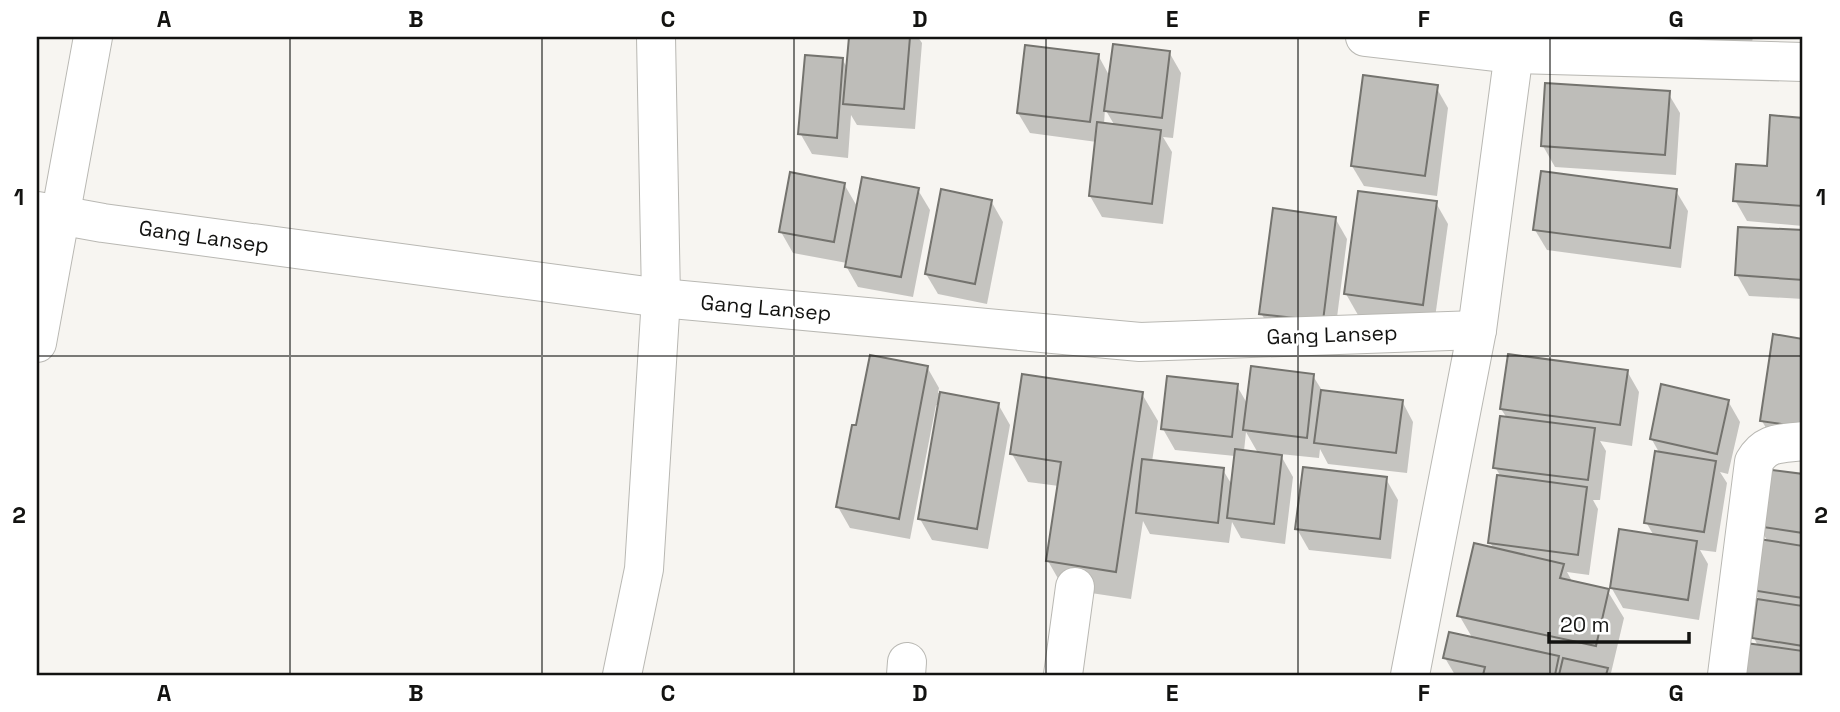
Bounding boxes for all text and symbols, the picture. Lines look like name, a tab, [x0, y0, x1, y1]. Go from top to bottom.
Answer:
text: A	[157, 4, 172, 34]
text: B	[408, 4, 424, 34]
text: C	[661, 4, 675, 34]
text: D	[912, 4, 928, 34]
text: E	[1166, 4, 1178, 34]
text: F	[1418, 4, 1430, 34]
text: G	[1668, 4, 1684, 34]
text: 1	[14, 182, 24, 212]
text: 1	[1816, 182, 1826, 212]
street label: Gang Lansep	[137, 214, 271, 259]
street label: Gang Lansep	[700, 288, 833, 327]
street label: Gang Lansep	[1266, 319, 1398, 350]
text: 2	[12, 500, 26, 530]
text: 2	[1814, 500, 1828, 530]
scale bar	[1549, 600, 1689, 644]
text: 20 m	[1560, 611, 1610, 638]
text: A	[157, 678, 172, 708]
text: B	[408, 678, 424, 708]
text: C	[661, 678, 675, 708]
text: D	[912, 678, 928, 708]
text: E	[1166, 678, 1178, 708]
text: F	[1418, 678, 1430, 708]
text: G	[1668, 678, 1684, 708]

